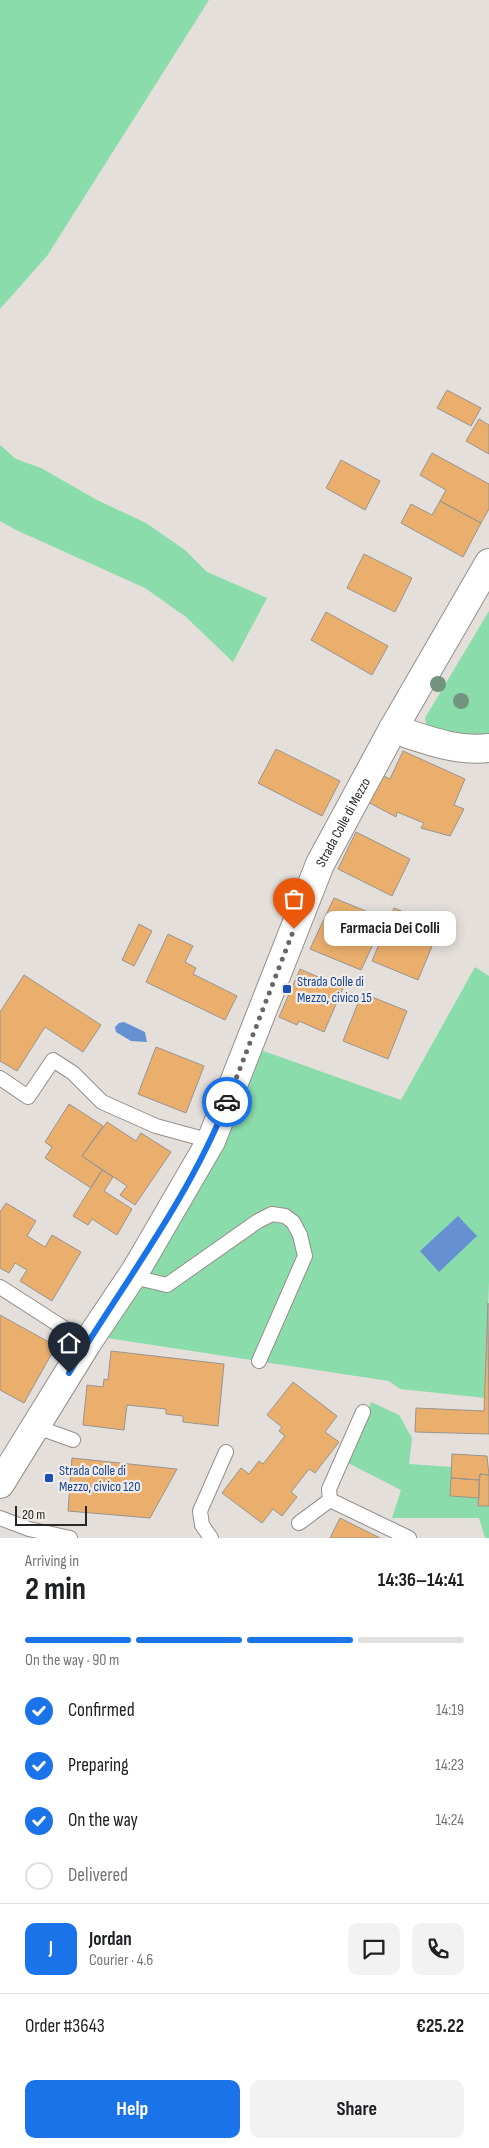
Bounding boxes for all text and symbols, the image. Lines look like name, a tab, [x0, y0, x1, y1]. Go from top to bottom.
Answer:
street label: Strada Colle di Mezzo	[312, 775, 374, 870]
pin	[273, 878, 315, 929]
icon: bag	[280, 885, 308, 913]
callout: Farmacia Dei Colli	[324, 912, 456, 946]
text: Farmacia Dei Colli	[340, 919, 440, 938]
place label: Strada Colle di Mezzo, civico 15	[297, 973, 372, 1006]
marker: Strada Colle di Mezzo, civico 15	[281, 983, 293, 995]
courier	[202, 1077, 252, 1127]
icon: car	[213, 1088, 241, 1116]
pin	[48, 1322, 90, 1373]
icon: home	[55, 1329, 83, 1357]
place label: Strada Colle di Mezzo, civico 120	[59, 1462, 140, 1495]
marker: Strada Colle di Mezzo, civico 120	[43, 1472, 55, 1484]
scale bar	[15, 1503, 88, 1526]
text: 20 m	[22, 1506, 45, 1523]
text: Arriving in	[25, 1552, 79, 1571]
text: 14:36–14:41	[378, 1569, 464, 1592]
text: 2 min	[25, 1570, 86, 1609]
text: On the way · 90 m	[25, 1651, 119, 1670]
icon: check	[25, 1697, 53, 1725]
text: Confirmed	[68, 1699, 135, 1722]
text: 14:19	[436, 1701, 464, 1720]
icon: check	[25, 1752, 53, 1780]
text: Preparing	[68, 1754, 129, 1777]
text: 14:23	[435, 1756, 464, 1775]
icon: check	[25, 1807, 53, 1835]
text: On the way	[68, 1809, 138, 1832]
text: 14:24	[436, 1811, 464, 1830]
text: Delivered	[68, 1864, 128, 1887]
button: chat	[348, 1923, 400, 1975]
button: phone	[412, 1923, 464, 1975]
text: Jordan	[89, 1928, 132, 1951]
text: J	[49, 1937, 53, 1960]
text: Courier · 4.6	[89, 1951, 153, 1970]
text: Order #3643	[25, 2015, 105, 2038]
text: €25.22	[416, 2015, 464, 2038]
button: Help	[25, 2080, 240, 2138]
button: Share	[250, 2080, 464, 2138]

